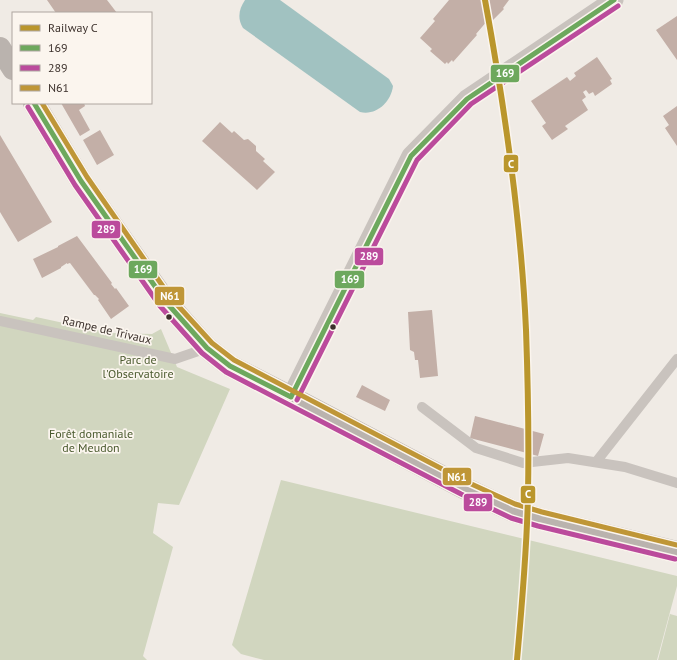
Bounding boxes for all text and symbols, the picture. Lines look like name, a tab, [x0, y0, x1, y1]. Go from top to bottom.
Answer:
legend	[12, 12, 152, 104]
text: Railway C	[48, 20, 98, 35]
text: 169	[48, 40, 68, 55]
text: 289	[48, 60, 68, 75]
line badge: 169	[490, 64, 520, 83]
text: 169	[496, 66, 514, 80]
text: N61	[48, 80, 69, 95]
line badge: C	[503, 154, 519, 173]
text: C	[508, 157, 514, 171]
line badge: 289	[91, 220, 121, 239]
text: 289	[97, 222, 115, 236]
line badge: 289	[354, 247, 384, 266]
text: 289	[360, 249, 378, 263]
line badge: 169	[128, 260, 158, 279]
text: 169	[134, 262, 152, 276]
line badge: 169	[334, 270, 365, 289]
text: 169	[341, 272, 359, 286]
line badge: N61	[154, 286, 185, 306]
text: N61	[160, 289, 180, 303]
street label: Rampe de Trivaux	[61, 312, 153, 347]
unlabelled marker	[164, 312, 174, 322]
unlabelled marker	[328, 322, 338, 332]
park label: Parc de l'Observatoire	[102, 352, 174, 381]
park label: Forêt domaniale de Meudon	[49, 426, 133, 455]
line badge: N61	[442, 467, 472, 486]
text: N61	[447, 470, 467, 484]
line badge: C	[520, 485, 536, 504]
text: C	[525, 487, 531, 501]
line badge: 289	[463, 493, 493, 512]
text: 289	[469, 495, 487, 509]

